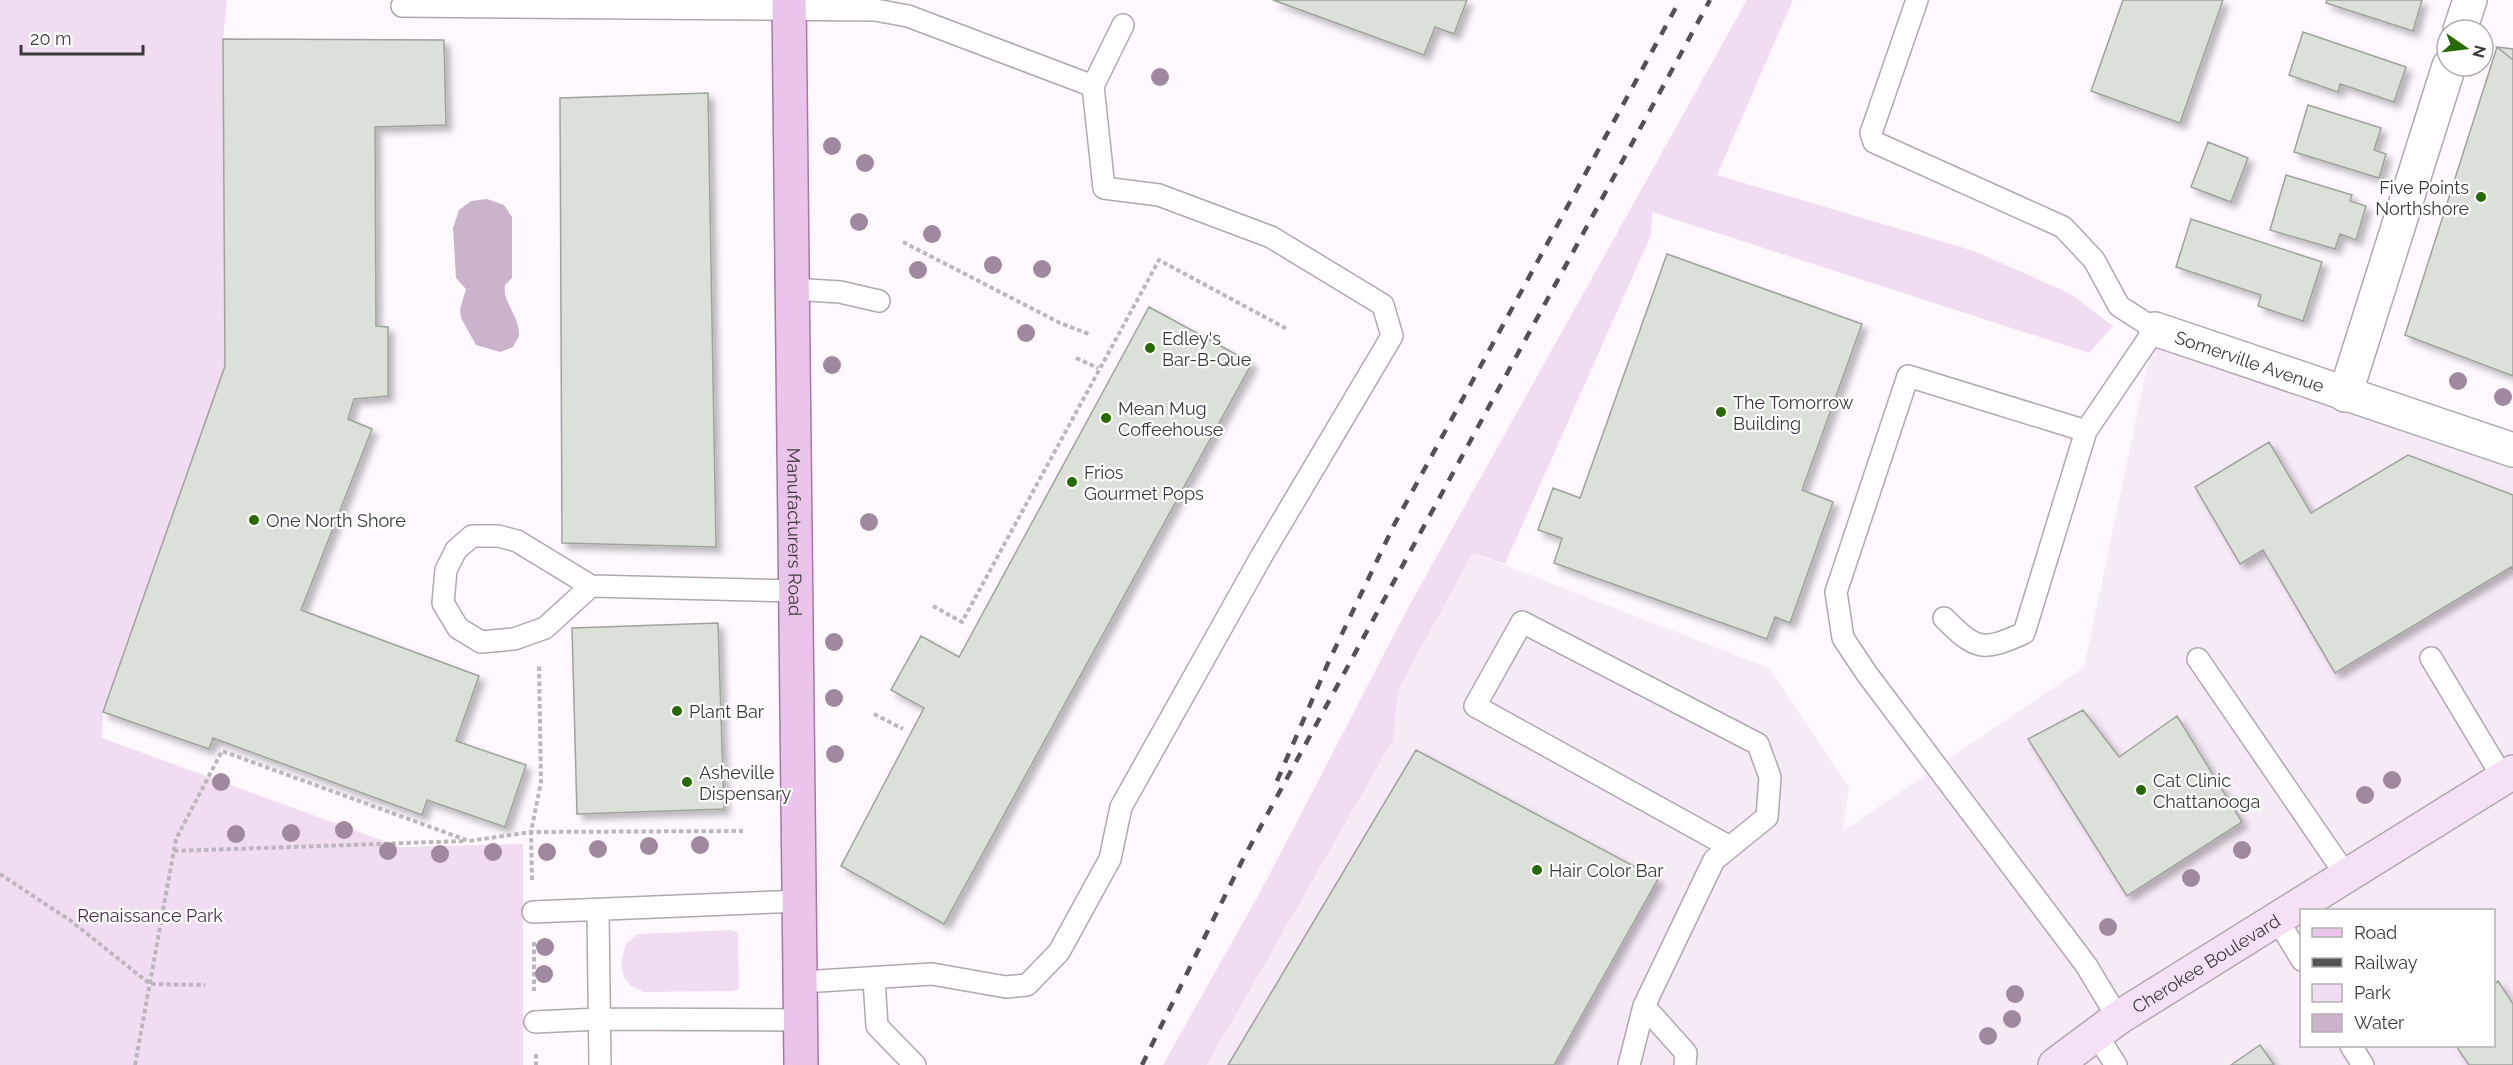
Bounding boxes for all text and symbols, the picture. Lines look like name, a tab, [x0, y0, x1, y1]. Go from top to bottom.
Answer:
scale bar	[21, 18, 142, 56]
north arrow	[2435, 18, 2495, 78]
text: 20 m	[30, 28, 72, 49]
text: N	[2468, 43, 2490, 60]
place label: Five Points Northshore	[2375, 177, 2469, 219]
marker: Five Points Northshore	[2474, 190, 2488, 204]
street label: Somerville Avenue	[2172, 326, 2328, 396]
place label: Edley's Bar-B-Que	[1162, 328, 1252, 370]
marker: Edley's Bar-B-Que	[1143, 341, 1157, 355]
place label: The Tomorrow Building	[1733, 392, 1854, 434]
place label: Mean Mug Coffeehouse	[1118, 398, 1224, 440]
marker: The Tomorrow Building	[1714, 405, 1728, 419]
marker: Mean Mug Coffeehouse	[1099, 411, 1113, 425]
street label: Manufacturers Road	[784, 448, 806, 616]
place label: Frios Gourmet Pops	[1084, 462, 1204, 504]
marker: Frios Gourmet Pops	[1065, 475, 1079, 489]
place label: One North Shore	[266, 510, 406, 531]
marker: One North Shore	[247, 513, 261, 527]
place label: Plant Bar	[689, 701, 765, 722]
marker: Plant Bar	[670, 704, 684, 718]
place label: Asheville Dispensary	[699, 762, 791, 804]
place label: Cat Clinic Chattanooga	[2153, 770, 2260, 812]
marker: Asheville Dispensary	[680, 775, 694, 789]
marker: Cat Clinic Chattanooga	[2134, 783, 2148, 797]
place label: Hair Color Bar	[1549, 860, 1664, 881]
marker: Hair Color Bar	[1530, 863, 1544, 877]
park label: Renaissance Park	[77, 905, 223, 926]
street label: Cherokee Boulevard	[2128, 909, 2284, 1017]
legend	[2300, 909, 2495, 1047]
text: Road	[2354, 922, 2397, 943]
text: Railway	[2354, 952, 2418, 973]
text: Park	[2354, 982, 2391, 1003]
text: Water	[2354, 1012, 2405, 1033]

